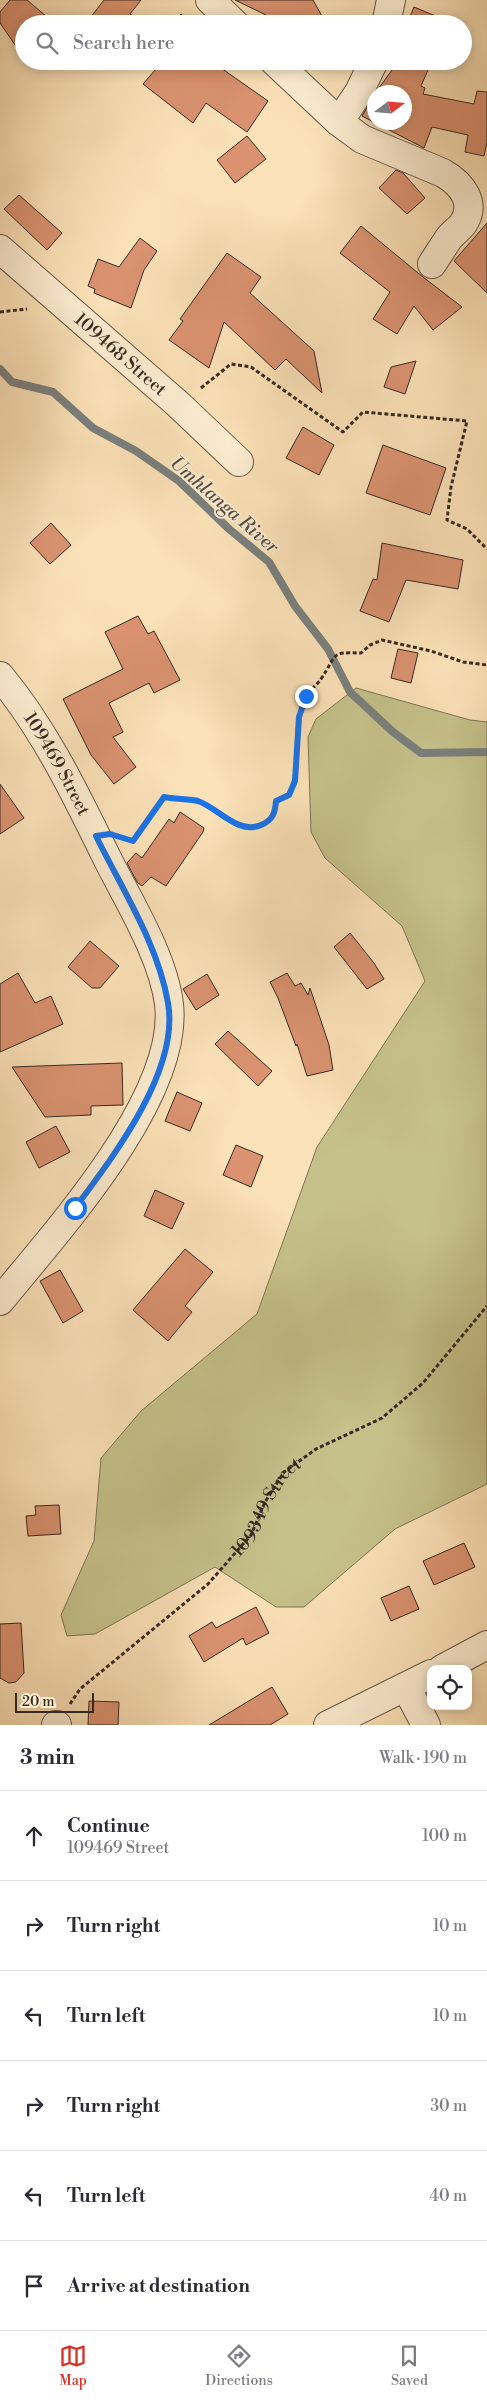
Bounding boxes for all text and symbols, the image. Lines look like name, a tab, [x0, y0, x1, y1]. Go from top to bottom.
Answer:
search box	[15, 15, 472, 70]
icon: search	[33, 29, 61, 57]
text: Search here	[73, 31, 174, 55]
north arrow	[367, 85, 412, 130]
street label: 109468 Street	[69, 308, 172, 401]
water label: Umhlanga River	[165, 451, 284, 559]
route end	[295, 685, 318, 708]
street label: 109469 Street	[18, 708, 95, 820]
route start	[64, 1197, 87, 1220]
street label: 109349 Street	[226, 1452, 306, 1562]
map controls	[427, 1665, 472, 1710]
button: locate	[427, 1665, 472, 1710]
scale bar	[15, 1690, 94, 1713]
text: 20 m	[22, 1693, 54, 1711]
text: 3 min	[20, 1745, 75, 1771]
text: Walk · 190 m	[379, 1748, 467, 1768]
text: Continue	[67, 1814, 150, 1838]
icon: ahead	[20, 1822, 48, 1850]
text: 100 m	[422, 1826, 467, 1846]
text: 109469 Street	[67, 1838, 169, 1858]
icon: right	[20, 1912, 48, 1940]
text: Turn right	[67, 1914, 160, 1938]
text: 10 m	[433, 1916, 467, 1936]
icon: left	[20, 2002, 48, 2030]
text: Turn left	[67, 2004, 146, 2028]
text: 10 m	[433, 2006, 467, 2026]
icon: right	[20, 2092, 48, 2120]
text: Turn right	[67, 2094, 160, 2118]
text: 30 m	[430, 2096, 467, 2116]
icon: left	[20, 2182, 48, 2210]
text: Turn left	[67, 2184, 146, 2208]
text: 40 m	[430, 2186, 467, 2206]
icon: arrive	[20, 2272, 48, 2300]
text: Arrive at destination	[67, 2274, 250, 2298]
tab: Map	[59, 2342, 87, 2390]
tab: Directions	[205, 2342, 273, 2390]
tab: Saved	[391, 2342, 428, 2390]

